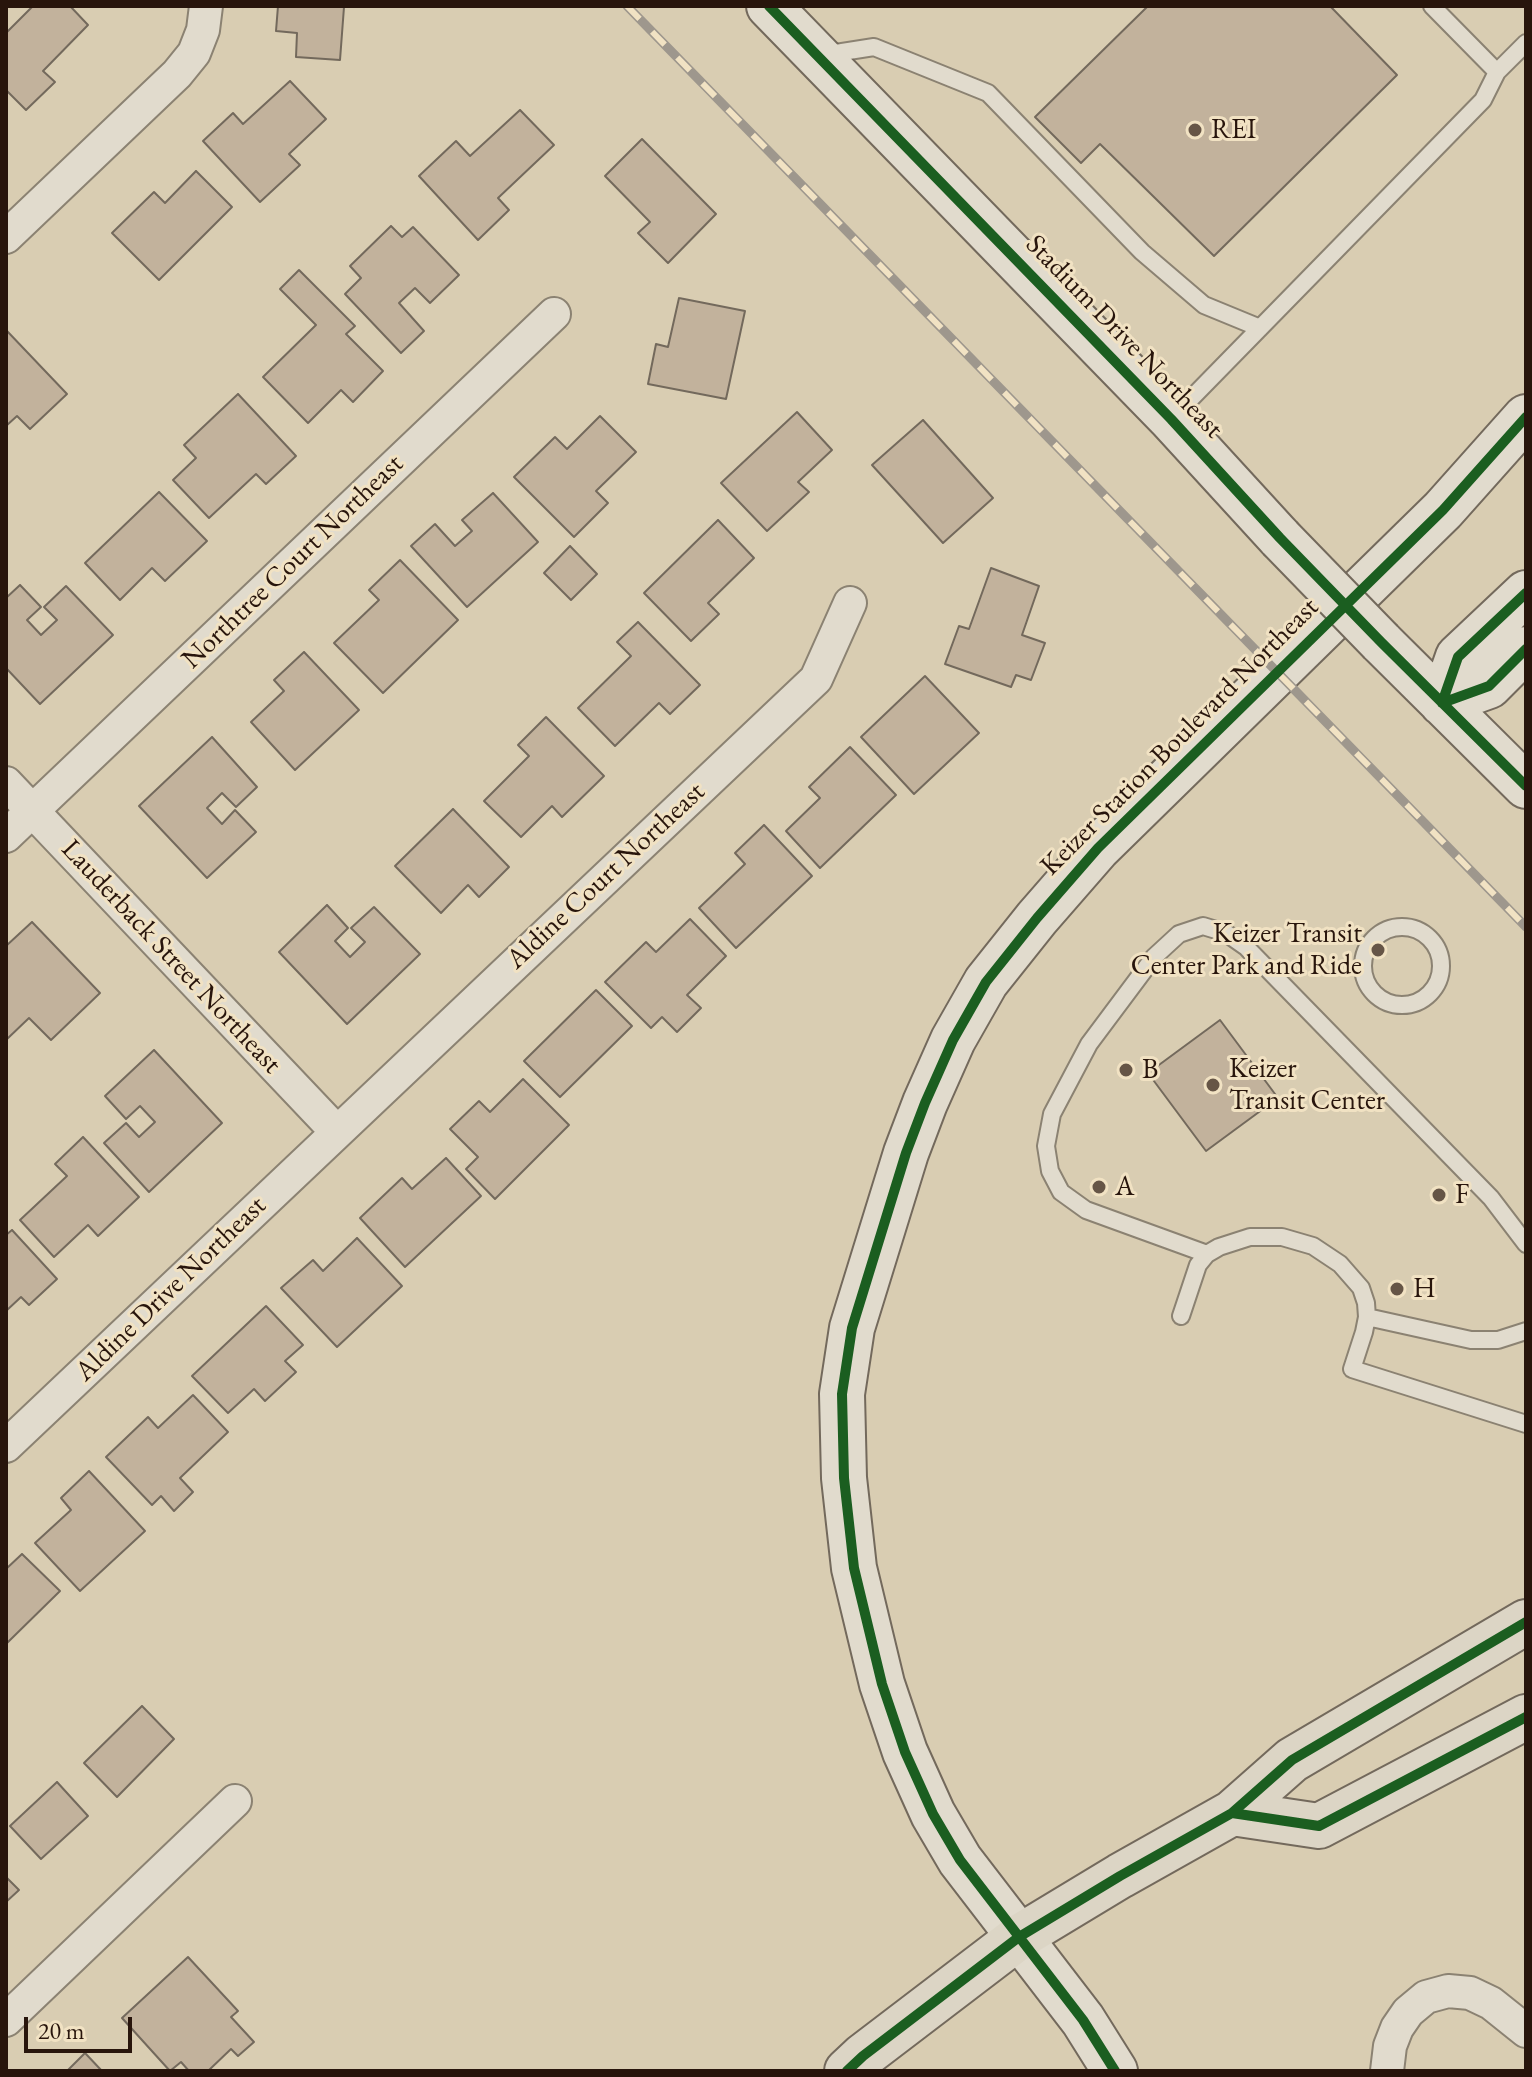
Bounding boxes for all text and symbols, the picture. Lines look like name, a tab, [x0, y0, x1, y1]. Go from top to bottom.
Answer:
place label: REI	[1211, 113, 1256, 147]
marker: REI	[1186, 121, 1204, 139]
street label: Stadium Drive Northeast	[1018, 228, 1230, 446]
street label: Northtree Court Northeast	[175, 448, 411, 676]
street label: Keizer Station Boulevard Northeast	[1034, 591, 1326, 883]
street label: Aldine Court Northeast	[500, 775, 712, 977]
street label: Lauderback Street Northeast	[54, 833, 288, 1081]
place label: Keizer Transit Center Park and Ride	[1131, 917, 1362, 983]
marker: Keizer Transit Center Park and Ride	[1369, 941, 1387, 959]
place label: Keizer Transit Center	[1229, 1052, 1385, 1118]
place label: B	[1142, 1053, 1158, 1087]
marker: B	[1117, 1061, 1135, 1079]
marker: Keizer Transit Center	[1204, 1076, 1222, 1094]
place label: A	[1115, 1170, 1134, 1204]
marker: A	[1090, 1178, 1108, 1196]
place label: F	[1455, 1178, 1469, 1212]
marker: F	[1430, 1186, 1448, 1204]
street label: Aldine Drive Northeast	[69, 1189, 273, 1389]
place label: H	[1413, 1272, 1436, 1306]
marker: H	[1388, 1280, 1406, 1298]
scale bar	[28, 2001, 136, 2051]
text: 20 m	[38, 2015, 85, 2046]

